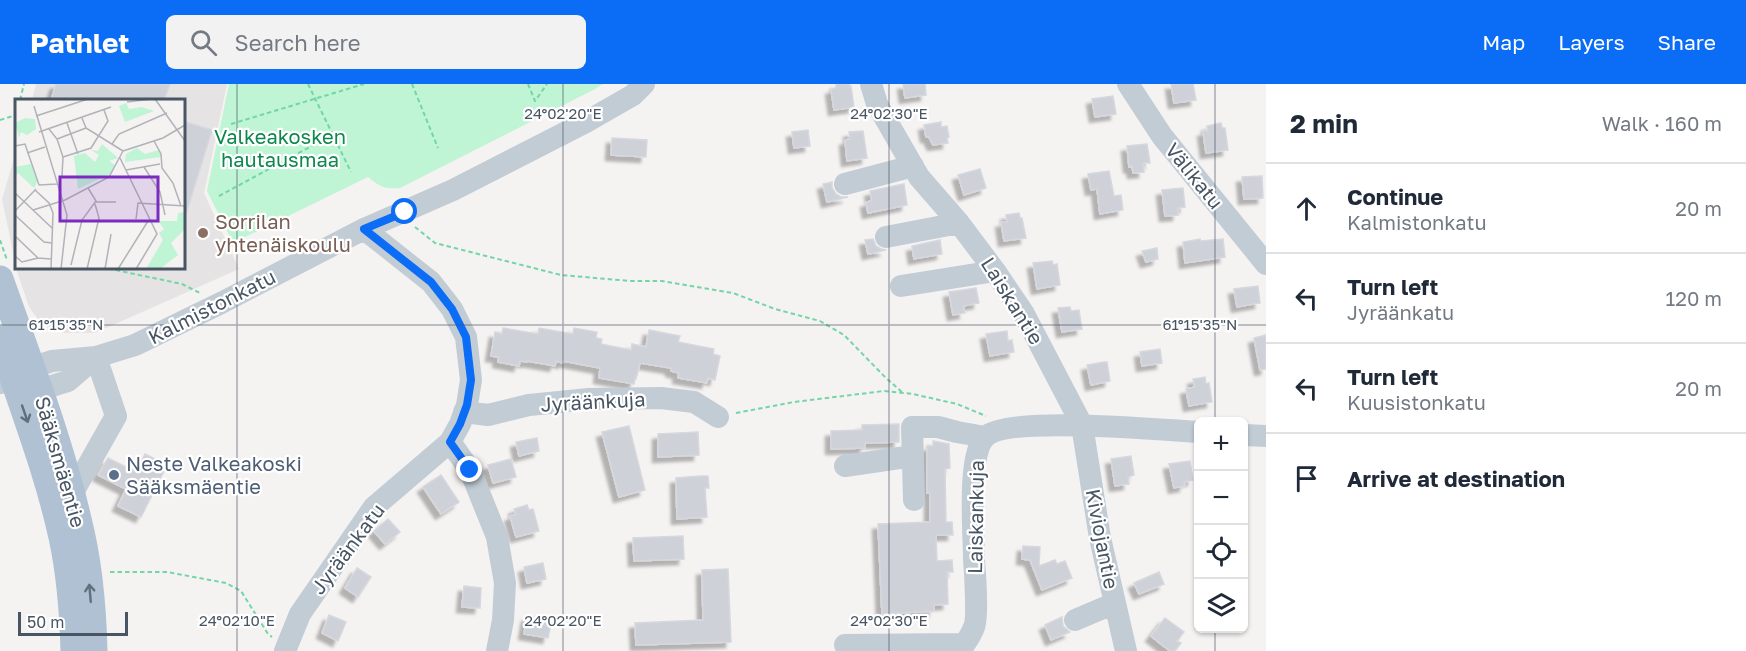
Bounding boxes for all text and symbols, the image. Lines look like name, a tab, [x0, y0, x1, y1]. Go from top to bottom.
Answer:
search box	[166, 15, 586, 69]
text: Pathlet	[30, 26, 130, 59]
icon: search	[187, 26, 220, 59]
text: Search here	[235, 29, 361, 56]
text: Map	[1482, 29, 1525, 55]
text: Layers	[1558, 29, 1625, 55]
text: Share	[1658, 29, 1716, 55]
inset map	[15, 99, 184, 268]
text: 24°02'20"E	[524, 104, 602, 122]
text: 24°02'30"E	[850, 104, 928, 122]
text: 2 min	[1290, 108, 1358, 139]
text: Walk · 160 m	[1602, 111, 1722, 135]
park label: Valkeakosken hautausmaa	[214, 124, 346, 171]
street label: Välikatu	[1161, 138, 1229, 213]
text: Continue	[1347, 183, 1443, 210]
icon: ahead	[1290, 192, 1323, 225]
text: 20 m	[1675, 196, 1722, 220]
route start	[391, 198, 417, 224]
place label: Sorrilan yhtenäiskoulu	[215, 209, 351, 256]
text: Kalmistonkatu	[1347, 210, 1487, 234]
marker: Sorrilan yhtenäiskoulu	[196, 226, 210, 240]
street label: Laiskantie	[977, 252, 1049, 349]
street label: Kalmistonkatu	[144, 264, 279, 348]
text: Turn left	[1347, 273, 1438, 300]
icon: left	[1290, 282, 1323, 315]
text: 120 m	[1666, 286, 1722, 310]
text: Jyräänkatu	[1347, 300, 1454, 324]
text: 61°15'35"N	[28, 315, 104, 333]
text: 61°15'35"N	[1162, 315, 1238, 333]
text: Turn left	[1347, 363, 1438, 390]
icon: left	[1290, 372, 1323, 405]
text: 20 m	[1675, 376, 1722, 400]
street label: Jyräänkuja	[540, 386, 646, 416]
text: Kuusistonkatu	[1347, 390, 1486, 414]
street label: Sääksmäentie	[31, 394, 91, 530]
one-way arrow	[21, 404, 32, 423]
map controls	[1194, 417, 1248, 633]
button: +	[1194, 417, 1248, 471]
place label: Neste Valkeakoski Sääksmäentie	[126, 451, 302, 498]
route end	[456, 456, 482, 482]
street label: Laiskankuja	[962, 460, 988, 574]
icon: arrive	[1290, 462, 1323, 495]
text: Arrive at destination	[1347, 465, 1565, 492]
marker: Neste Valkeakoski Sääksmäentie	[107, 468, 121, 482]
button: −	[1194, 471, 1248, 525]
street label: Kiviojantie	[1082, 487, 1124, 591]
street label: Jyräänkatu	[305, 498, 389, 598]
button: locate	[1194, 525, 1248, 579]
button: layers	[1194, 579, 1248, 633]
one-way arrow	[84, 583, 95, 603]
scale bar	[18, 609, 128, 636]
text: 24°02'10"E	[199, 611, 275, 629]
text: 24°02'20"E	[524, 611, 602, 629]
text: 24°02'30"E	[850, 611, 928, 629]
text: 50 m	[27, 612, 64, 632]

